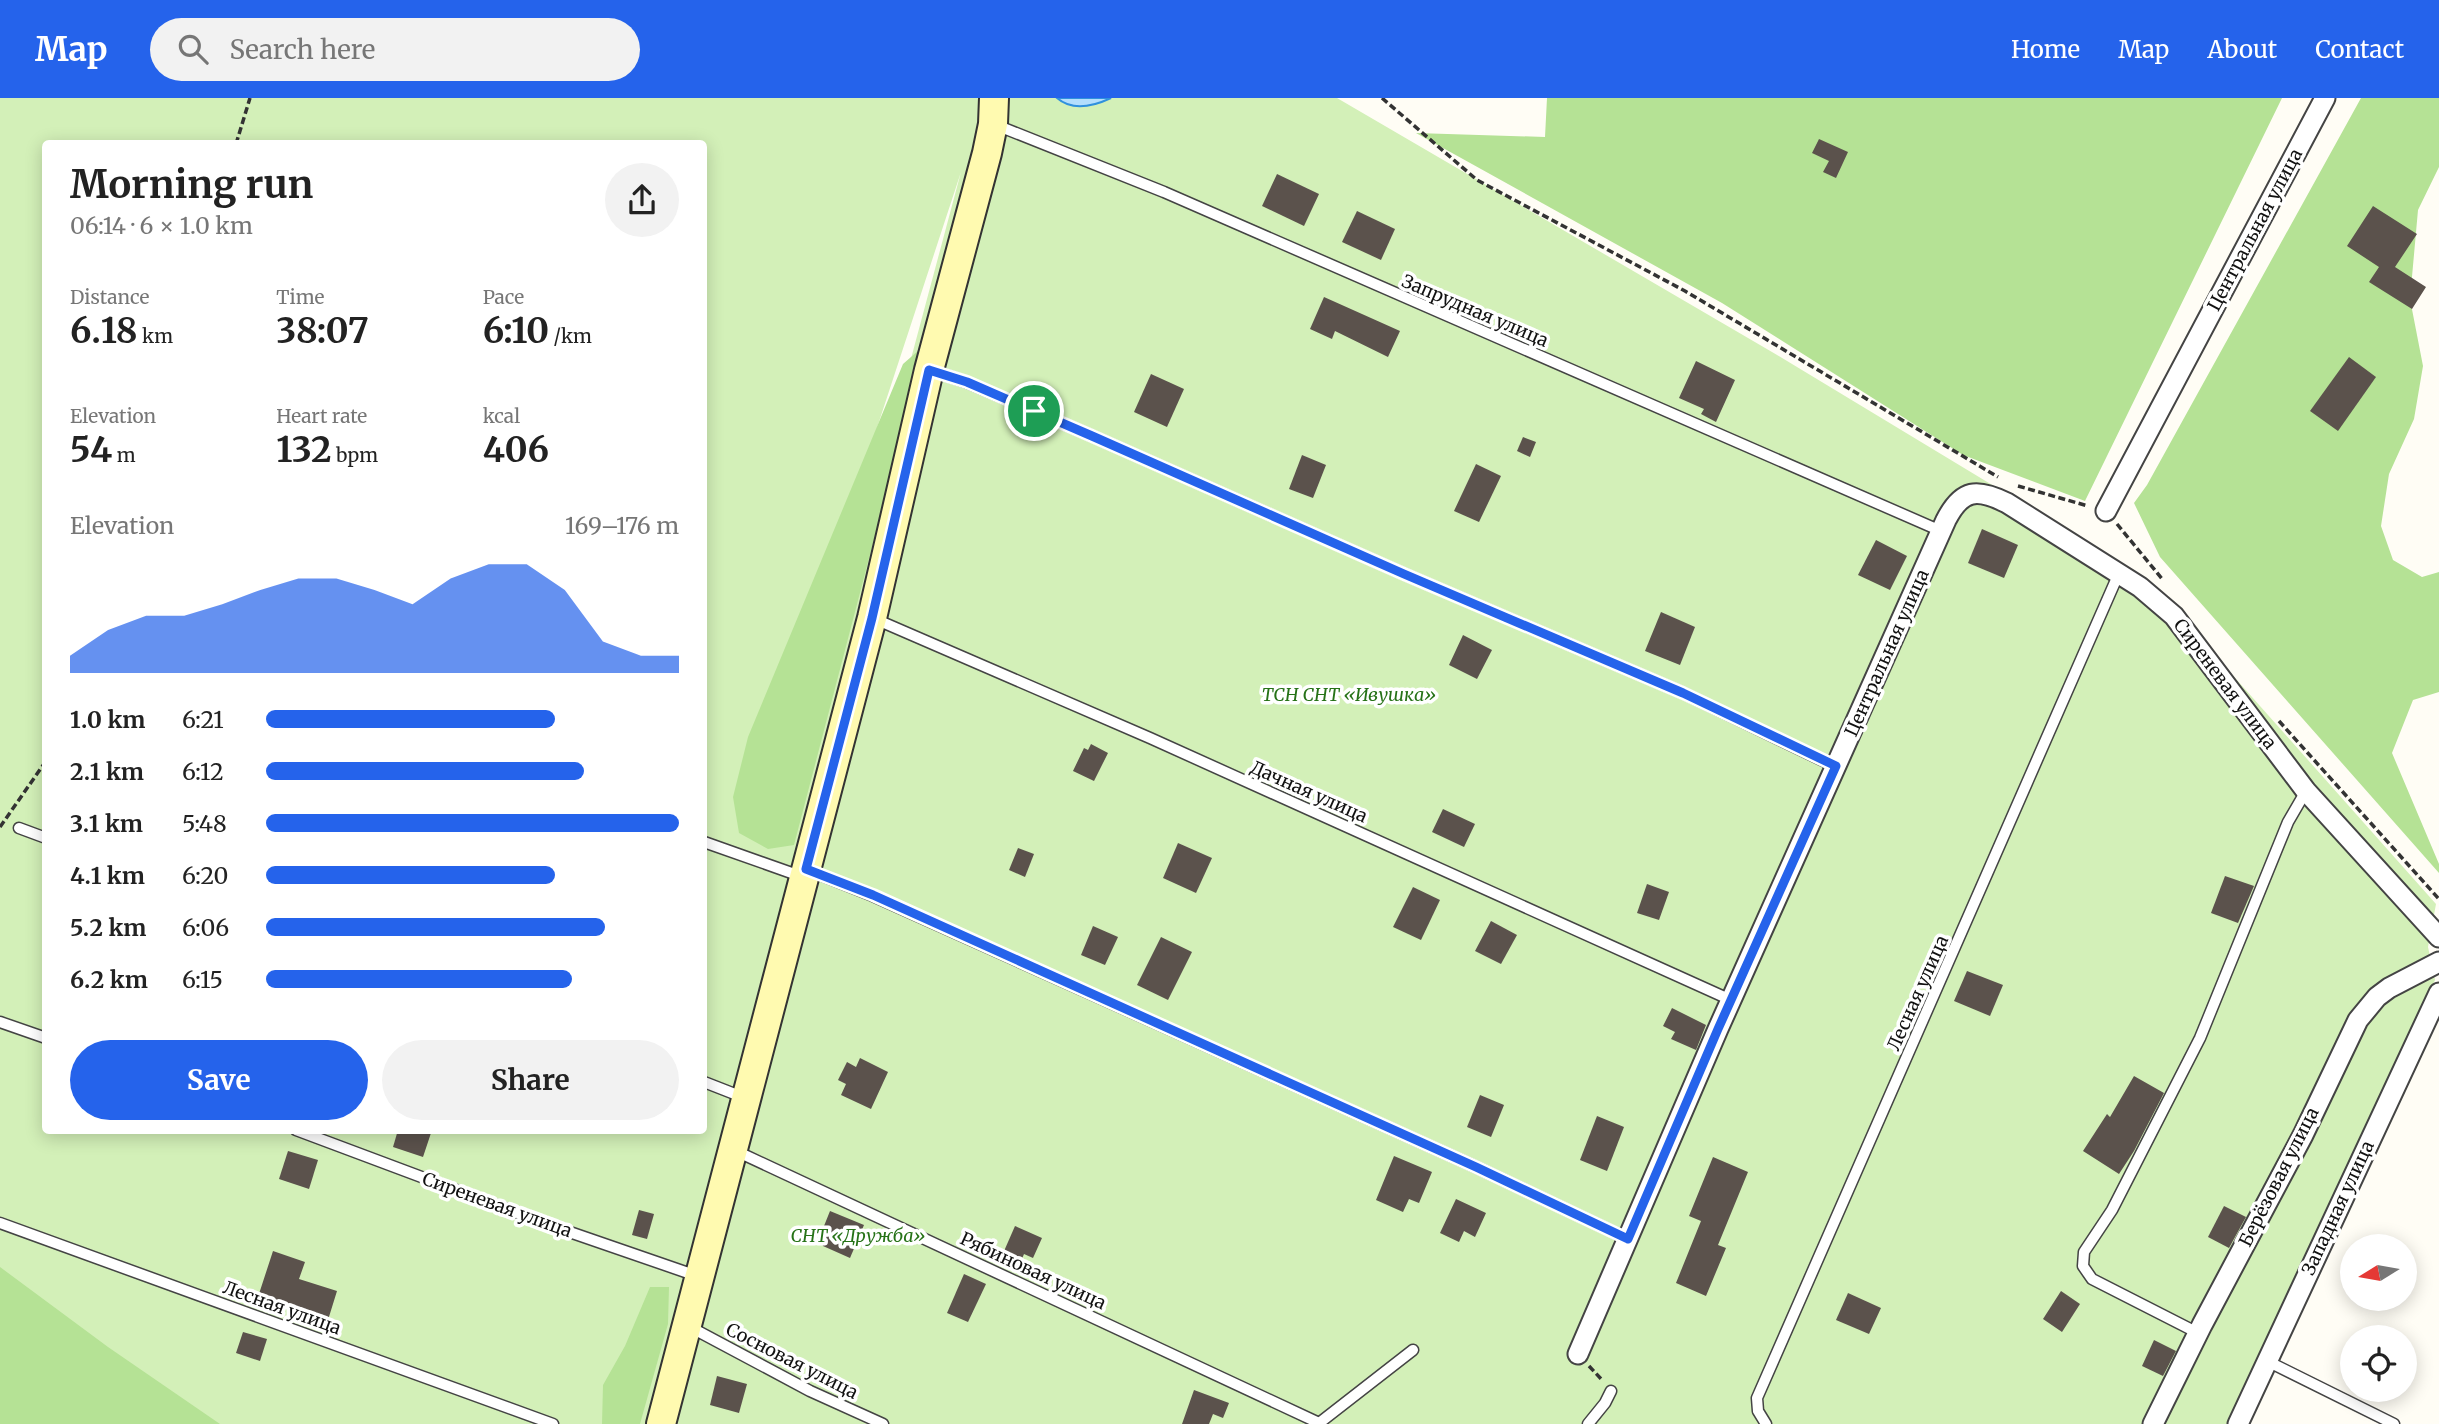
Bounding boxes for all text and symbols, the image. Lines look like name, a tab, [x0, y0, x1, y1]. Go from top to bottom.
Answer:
search box	[150, 18, 640, 81]
text: Map	[35, 29, 108, 70]
icon: search	[174, 30, 212, 68]
text: Search here	[230, 33, 375, 66]
text: Home	[2011, 34, 2080, 65]
text: Map	[2118, 34, 2169, 65]
text: About	[2207, 34, 2277, 65]
text: Contact	[2315, 34, 2404, 65]
street label: Центральная улица	[2202, 144, 2307, 315]
text: Morning run	[70, 161, 313, 208]
button: share	[605, 163, 679, 237]
text: 06:14 · 6 × 1.0 km	[70, 211, 253, 240]
street label: Запрудная улица	[1398, 269, 1552, 352]
text: Distance	[70, 285, 149, 309]
text: Time	[276, 285, 325, 309]
text: Pace	[483, 285, 524, 309]
text: 6.18	[70, 309, 138, 353]
text: 38:07	[276, 309, 369, 353]
text: 6:10	[483, 309, 549, 353]
text: km	[138, 324, 173, 348]
text: /km	[549, 324, 592, 348]
pin	[1004, 381, 1064, 441]
icon: arrive	[1015, 392, 1053, 430]
text: Elevation	[70, 404, 156, 428]
text: Heart rate	[276, 404, 367, 428]
text: kcal	[483, 404, 520, 428]
text: 54	[70, 428, 112, 472]
text: 132	[276, 428, 332, 472]
text: 406	[483, 428, 549, 472]
text: m	[112, 443, 136, 467]
text: bpm	[332, 443, 378, 467]
text: Elevation	[70, 511, 174, 540]
text: 169–176 m	[565, 511, 679, 540]
street label: Центральная улица	[1839, 565, 1934, 740]
street label: Сиреневая улица	[2169, 614, 2282, 754]
park label: ТСН СНТ «Ивушка»	[1262, 683, 1436, 706]
text: 1.0 km	[70, 705, 145, 734]
text: 6:21	[182, 705, 224, 734]
street label: Дачная улица	[1247, 755, 1372, 828]
text: 2.1 km	[70, 757, 144, 786]
text: 6:12	[182, 757, 224, 786]
text: 3.1 km	[70, 809, 143, 838]
text: 5:48	[182, 809, 227, 838]
text: 4.1 km	[70, 861, 145, 890]
text: 6:20	[182, 861, 228, 890]
text: 5.2 km	[70, 913, 147, 942]
text: 6:06	[182, 913, 229, 942]
street label: Лесная улица	[1882, 931, 1953, 1054]
text: 6.2 km	[70, 965, 148, 994]
text: 6:15	[182, 965, 223, 994]
button: Save	[70, 1040, 368, 1120]
button: Share	[382, 1040, 679, 1120]
street label: Берёзовая улица	[2233, 1103, 2324, 1250]
street label: Западная улица	[2296, 1137, 2379, 1279]
street label: Сиреневая улица	[419, 1167, 575, 1242]
park label: СНТ «Дружба»	[791, 1224, 925, 1247]
street label: Рябиновая улица	[957, 1227, 1110, 1315]
north arrow	[2340, 1234, 2417, 1311]
map controls	[2340, 1234, 2417, 1402]
street label: Лесная улица	[220, 1276, 345, 1340]
street label: Сосновая улица	[722, 1317, 862, 1404]
button: locate	[2340, 1325, 2417, 1402]

